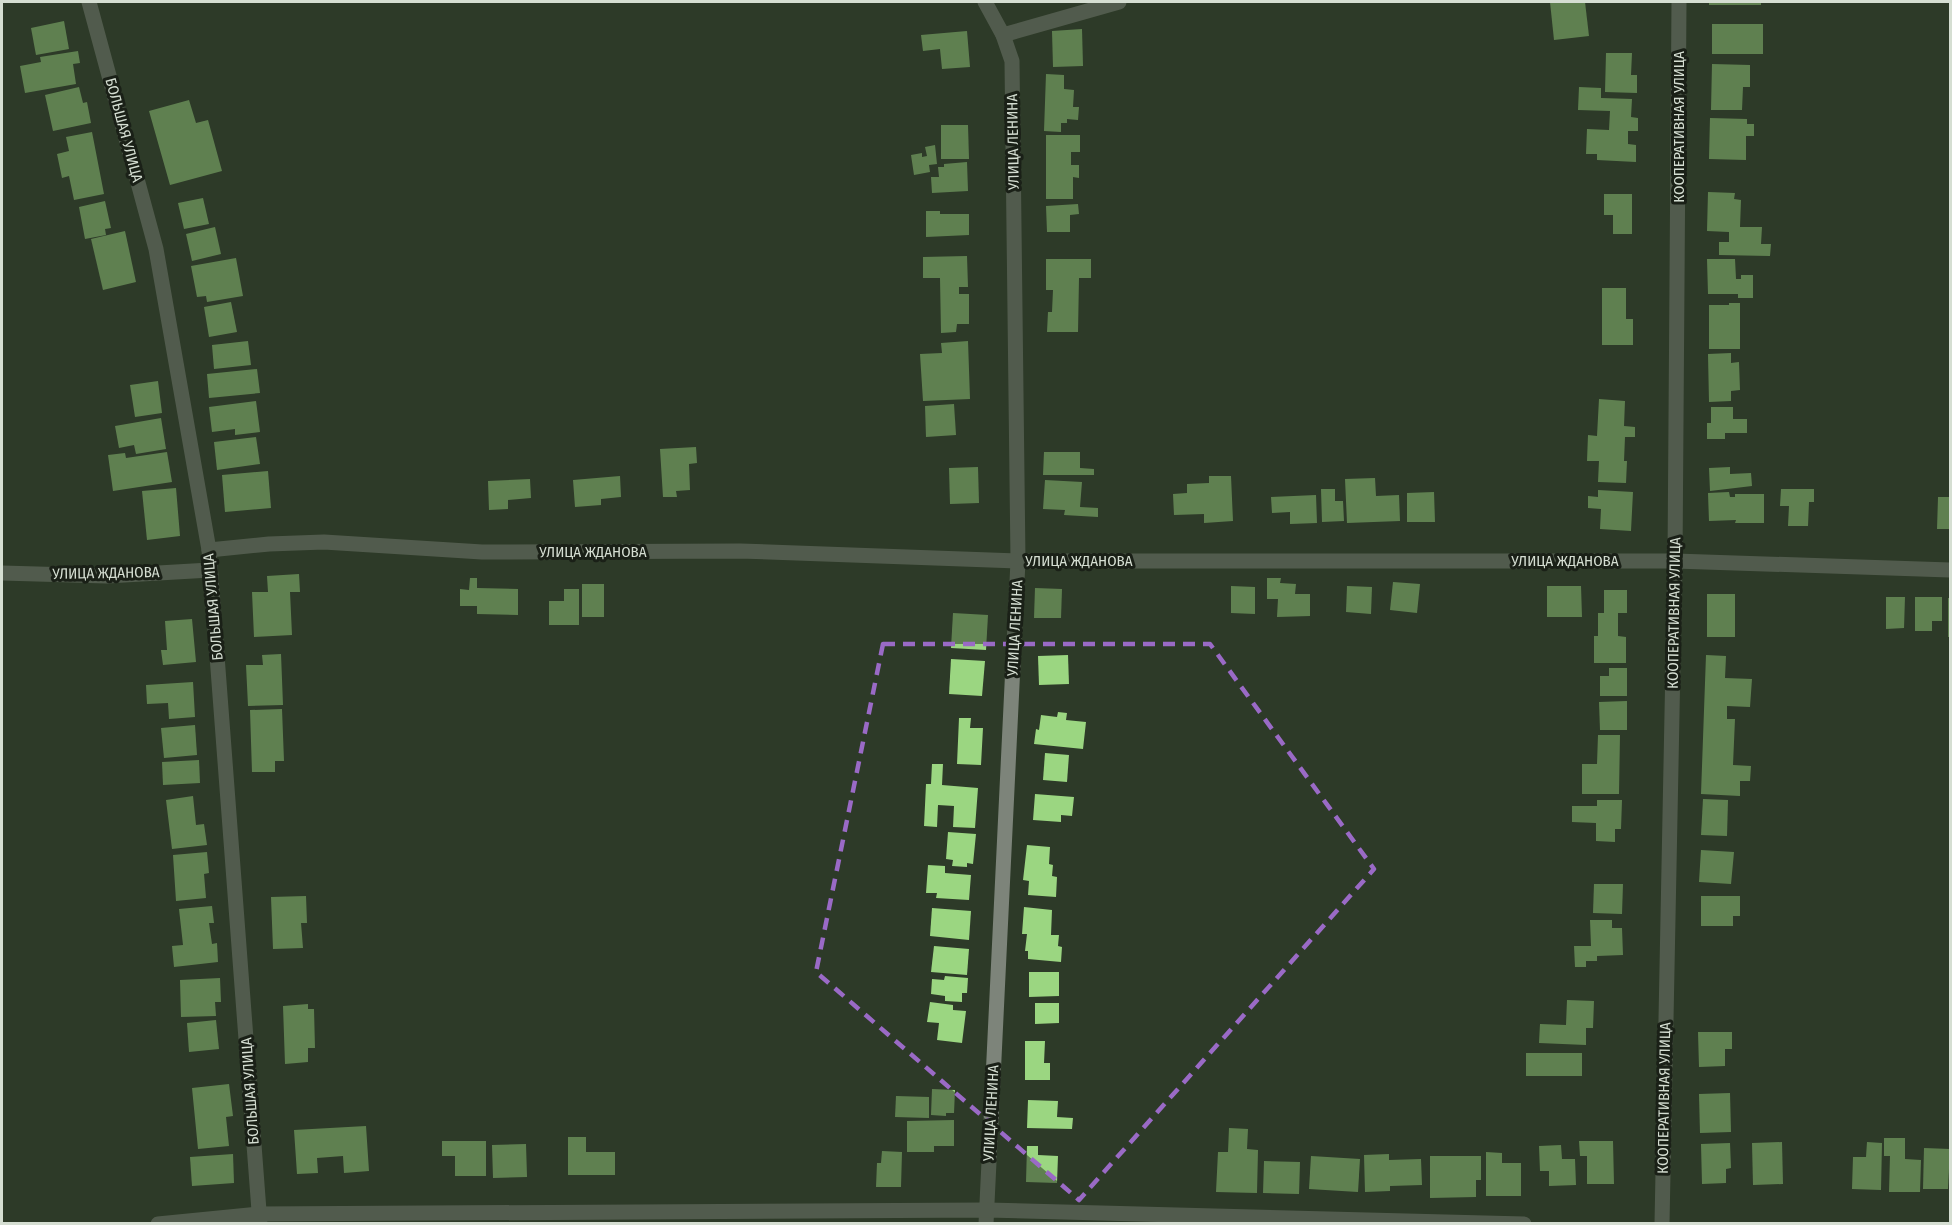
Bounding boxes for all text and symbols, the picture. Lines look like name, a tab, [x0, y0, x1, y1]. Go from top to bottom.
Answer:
street label: КООПЕРАТИВНАЯ УЛИЦА	[1670, 51, 1688, 203]
street label: БОЛЬШАЯ УЛИЦА	[101, 76, 147, 184]
street label: УЛИЦА ЛЕНИНА	[1003, 94, 1023, 191]
street label: КООПЕРАТИВНАЯ УЛИЦА	[1664, 537, 1684, 689]
street label: УЛИЦА ЖДАНОВА	[538, 543, 647, 561]
street label: УЛИЦА ЖДАНОВА	[1024, 552, 1133, 570]
street label: УЛИЦА ЖДАНОВА	[1510, 552, 1619, 570]
street label: БОЛЬШАЯ УЛИЦА	[199, 553, 227, 661]
street label: УЛИЦА ЖДАНОВА	[51, 563, 160, 583]
street label: УЛИЦА ЛЕНИНА	[1003, 579, 1027, 678]
street label: КООПЕРАТИВНАЯ УЛИЦА	[1654, 1022, 1674, 1174]
street label: БОЛЬШАЯ УЛИЦА	[237, 1037, 263, 1145]
street label: УЛИЦА ЛЕНИНА	[979, 1064, 1003, 1163]

